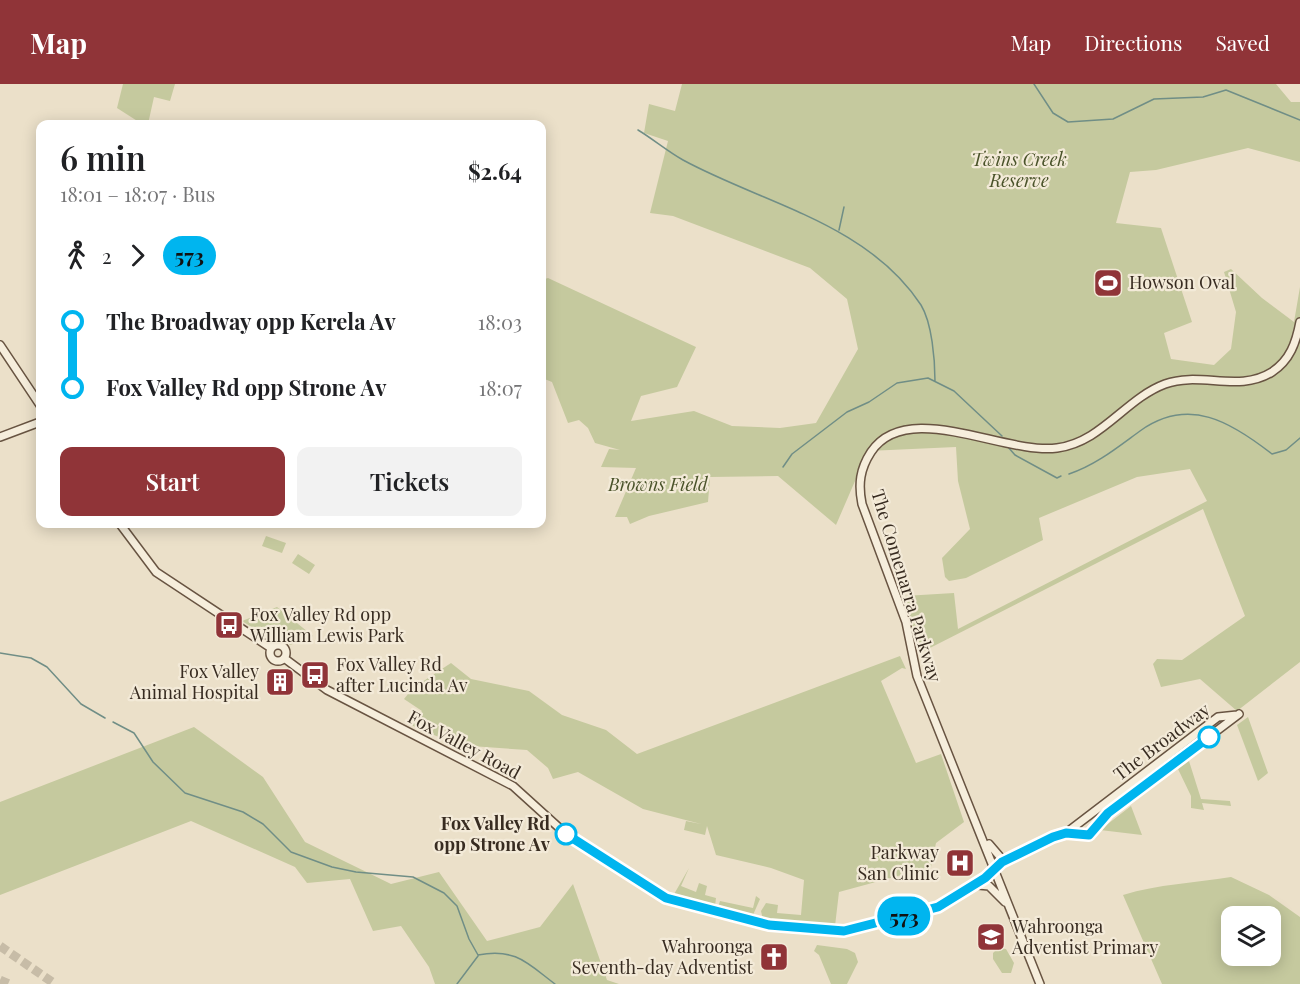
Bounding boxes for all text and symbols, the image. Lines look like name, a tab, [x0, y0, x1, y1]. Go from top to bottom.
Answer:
text: Map	[30, 24, 87, 61]
text: Map	[1010, 28, 1051, 56]
text: Directions	[1084, 28, 1182, 56]
text: Saved	[1215, 28, 1270, 56]
text: 6 min	[60, 135, 146, 179]
park label: Twins Creek Reserve	[971, 147, 1067, 192]
text: $2.64	[468, 156, 522, 186]
text: 18:01 – 18:07 · Bus	[60, 180, 215, 207]
icon: walk	[60, 239, 93, 272]
icon: forward	[121, 239, 154, 272]
text: 573	[175, 241, 204, 269]
text: 2	[102, 242, 112, 269]
sports icon: Howson Oval	[1092, 267, 1124, 299]
place label: Howson Oval	[1129, 270, 1235, 294]
text: The Broadway opp Kerela Av	[106, 306, 396, 336]
text: 18:03	[478, 308, 522, 335]
text: Fox Valley Rd opp Strone Av	[106, 372, 386, 402]
text: 18:07	[479, 374, 522, 401]
button: Start	[60, 447, 285, 516]
button: Tickets	[297, 447, 522, 516]
park label: Browns Field	[607, 472, 709, 496]
street label: The Comenarra Parkway	[866, 486, 948, 685]
place label: Fox Valley Rd opp William Lewis Park	[249, 602, 404, 647]
bus stop icon: Fox Valley Rd opp William Lewis Park	[213, 609, 245, 641]
place label: Fox Valley Rd after Lucinda Av	[336, 652, 468, 697]
place label: Fox Valley Animal Hospital	[129, 659, 259, 704]
bus stop icon: Fox Valley Rd after Lucinda Av	[299, 659, 331, 691]
building icon: Fox Valley Animal Hospital	[264, 666, 296, 698]
street label: The Broadway	[1108, 697, 1215, 785]
street label: Fox Valley Road	[404, 704, 526, 784]
unlabelled marker	[1198, 726, 1220, 748]
place label: Fox Valley Rd opp Strone Av	[434, 811, 551, 856]
marker: Fox Valley Rd opp Strone Av	[555, 823, 577, 845]
place label: Parkway San Clinic	[858, 840, 939, 885]
hospital icon: Parkway San Clinic	[944, 847, 976, 879]
line badge: 573	[870, 896, 938, 936]
text: 573	[889, 902, 919, 930]
map controls	[1221, 906, 1281, 966]
button: layers	[1221, 906, 1281, 966]
place label: Wahroonga Adventist Primary	[1011, 914, 1158, 959]
school or university icon: Wahroonga Adventist Primary	[975, 921, 1007, 953]
place label: Wahroonga Seventh-day Adventist	[572, 934, 754, 979]
church icon: Wahroonga Seventh-day Adventist	[758, 941, 790, 973]

